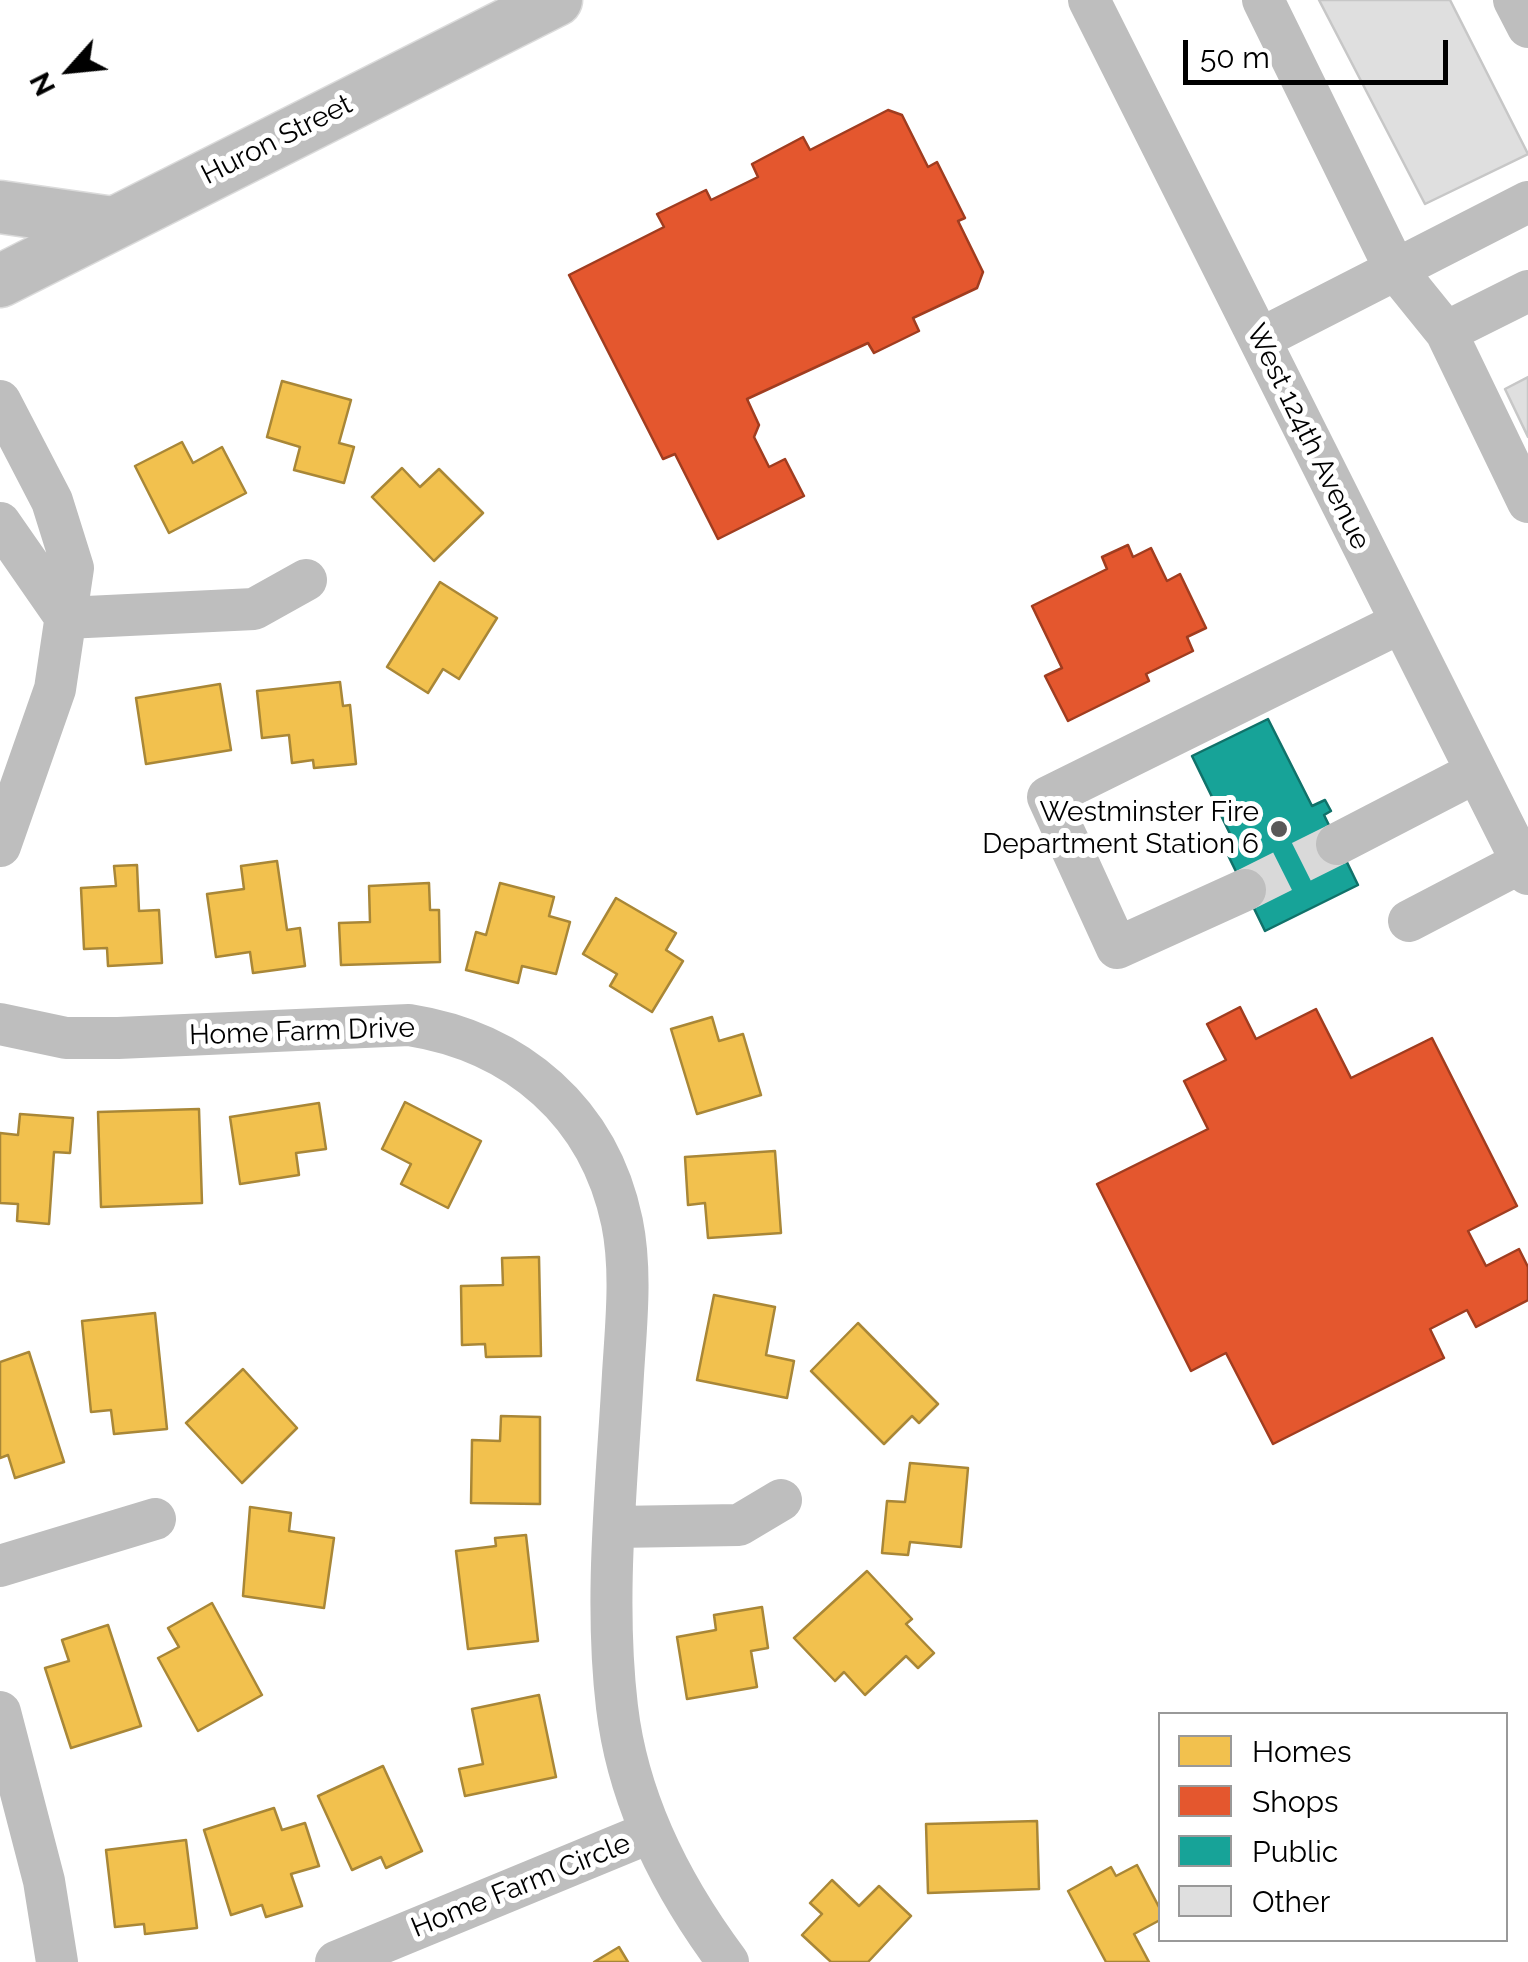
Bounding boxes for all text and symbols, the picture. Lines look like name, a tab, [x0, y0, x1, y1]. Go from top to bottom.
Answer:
north arrow	[20, 20, 120, 120]
scale bar	[1188, 20, 1453, 82]
text: 50 m	[1200, 40, 1270, 75]
text: N	[23, 67, 62, 101]
street label: Huron Street	[196, 88, 358, 192]
street label: West 124th Avenue	[1239, 319, 1377, 555]
place label: Westminster Fire Department Station 6	[982, 796, 1259, 862]
marker: Westminster Fire Department Station 6	[1268, 818, 1290, 840]
street label: Home Farm Drive	[189, 1011, 415, 1053]
legend	[1158, 1712, 1508, 1942]
text: Homes	[1252, 1734, 1351, 1769]
text: Shops	[1252, 1784, 1339, 1819]
street label: Home Farm Circle	[407, 1827, 635, 1945]
text: Public	[1252, 1834, 1338, 1869]
text: Other	[1252, 1884, 1330, 1919]

